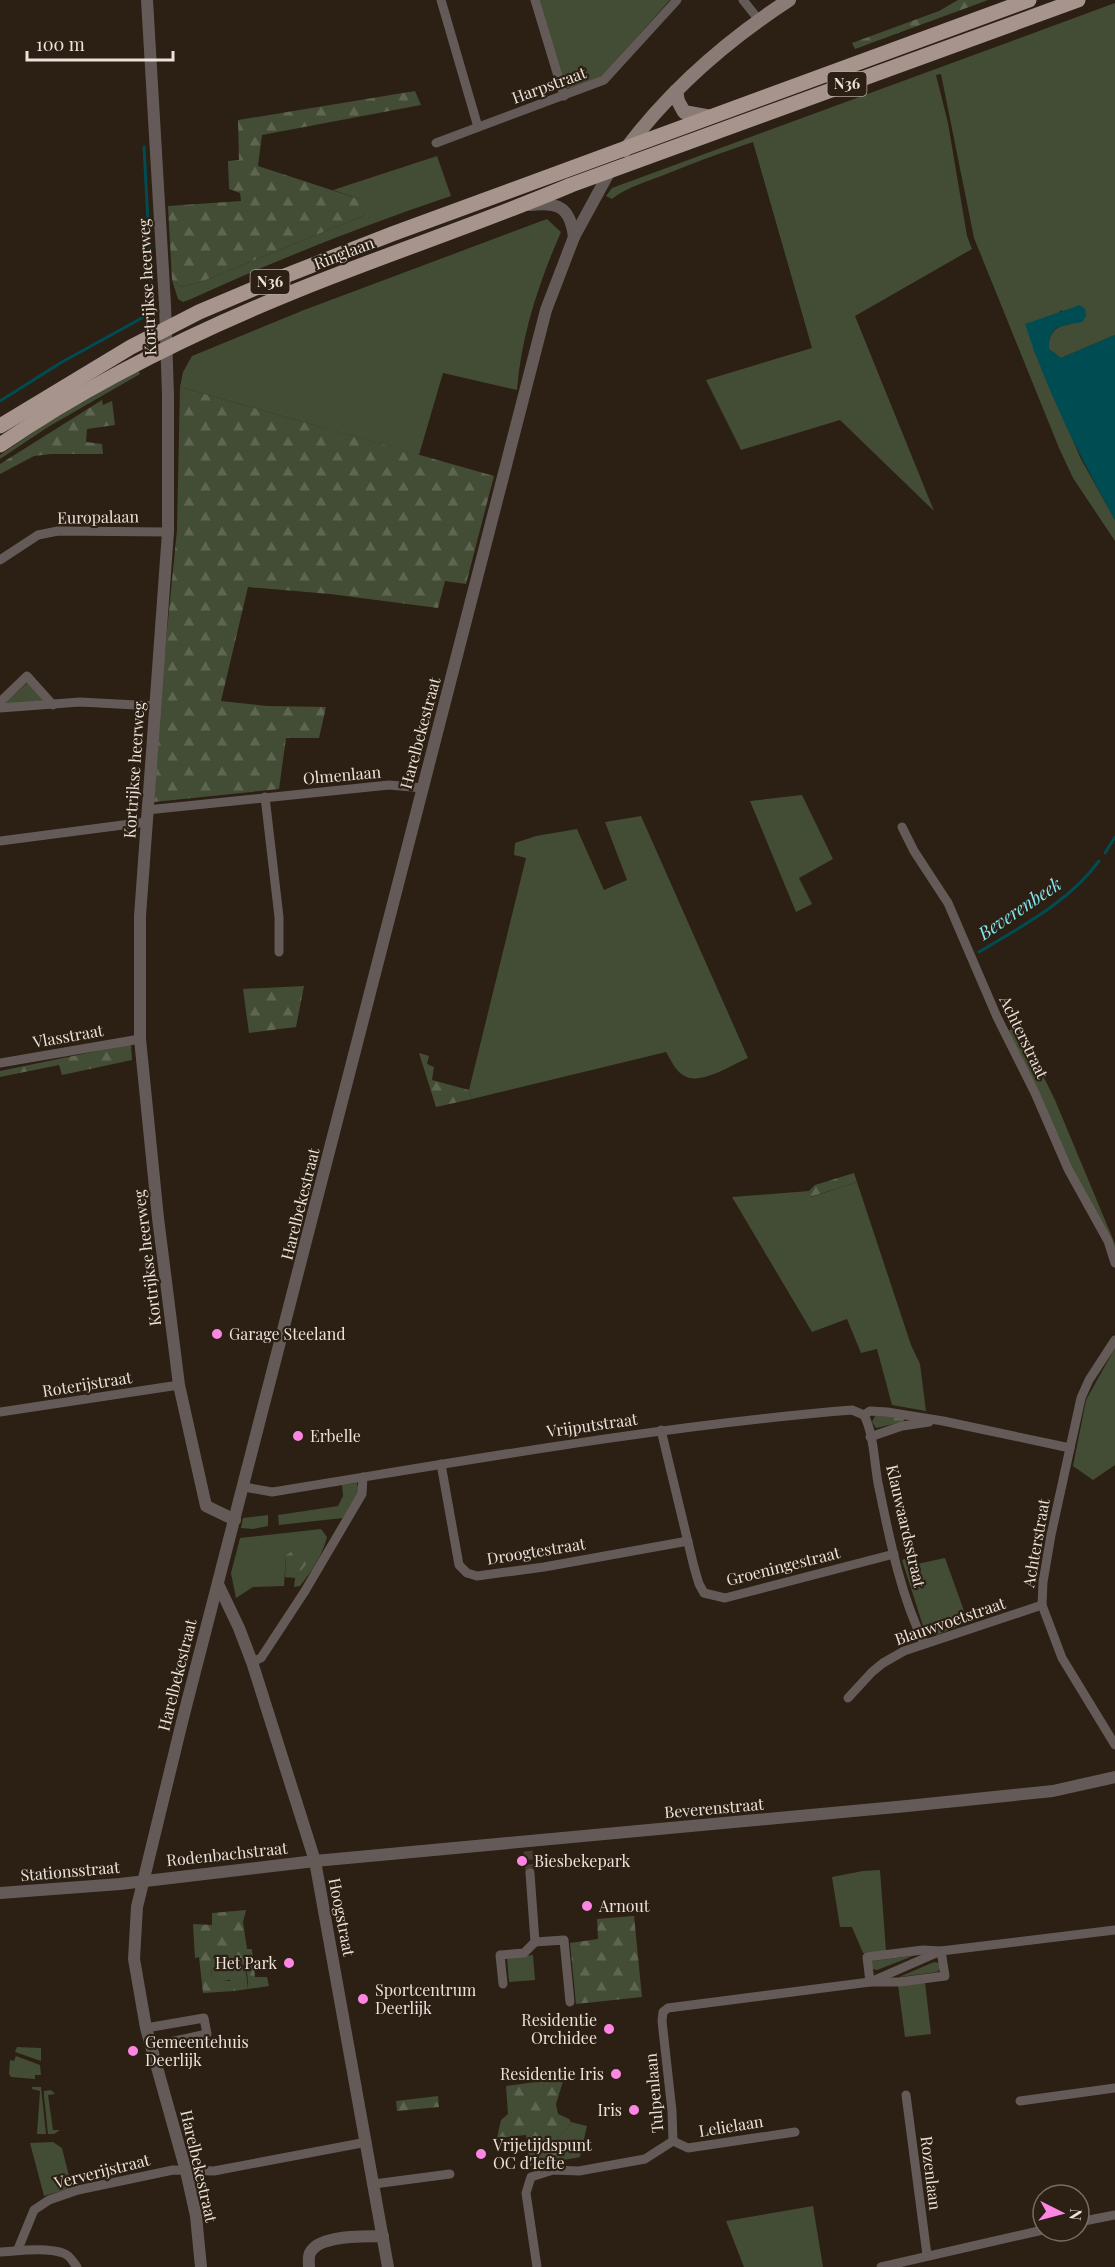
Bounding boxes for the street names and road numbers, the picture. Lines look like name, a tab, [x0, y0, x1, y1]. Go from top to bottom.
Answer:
street label: Harpstraat	[509, 61, 589, 108]
road number: N36	[828, 72, 866, 96]
street label: Kortrijkse heerweg	[132, 217, 161, 356]
street label: Ringlaan	[311, 231, 377, 274]
road number: N36	[250, 270, 290, 294]
street label: Europalaan	[57, 505, 140, 528]
street label: Harelbekestraat	[395, 675, 445, 791]
street label: Kortrijkse heerweg	[118, 700, 149, 839]
street label: Olmenlaan	[302, 761, 382, 788]
street label: Achterstraat	[995, 991, 1054, 1082]
street label: Vlasstraat	[30, 1019, 105, 1052]
street label: Harelbekestraat	[275, 1145, 324, 1262]
street label: Kortrijkse heerweg	[128, 1188, 165, 1327]
street label: Roterijstraat	[41, 1366, 134, 1401]
street label: Vrijputstraat	[544, 1408, 639, 1441]
street label: Klauwaardsstraat	[882, 1462, 931, 1590]
street label: Achterstraat	[1017, 1497, 1054, 1590]
street label: Droogtestraat	[485, 1532, 587, 1569]
street label: Groeningestraat	[724, 1541, 842, 1590]
street label: Blauwvoetstraat	[892, 1592, 1008, 1649]
street label: Harelbekestraat	[152, 1616, 201, 1733]
street label: Beverenstraat	[663, 1793, 765, 1822]
street label: Rodenbachstraat	[165, 1837, 289, 1870]
street label: Stationsstraat	[19, 1856, 121, 1885]
street label: Hoogstraat	[325, 1876, 360, 1958]
street label: Tulpenlaan	[640, 2052, 667, 2134]
street label: Harelbekestraat	[176, 2108, 223, 2224]
street label: Lelielaan	[697, 2110, 765, 2141]
street label: Rozenlaan	[917, 2135, 947, 2212]
street label: Ververijstraat	[51, 2148, 152, 2193]

